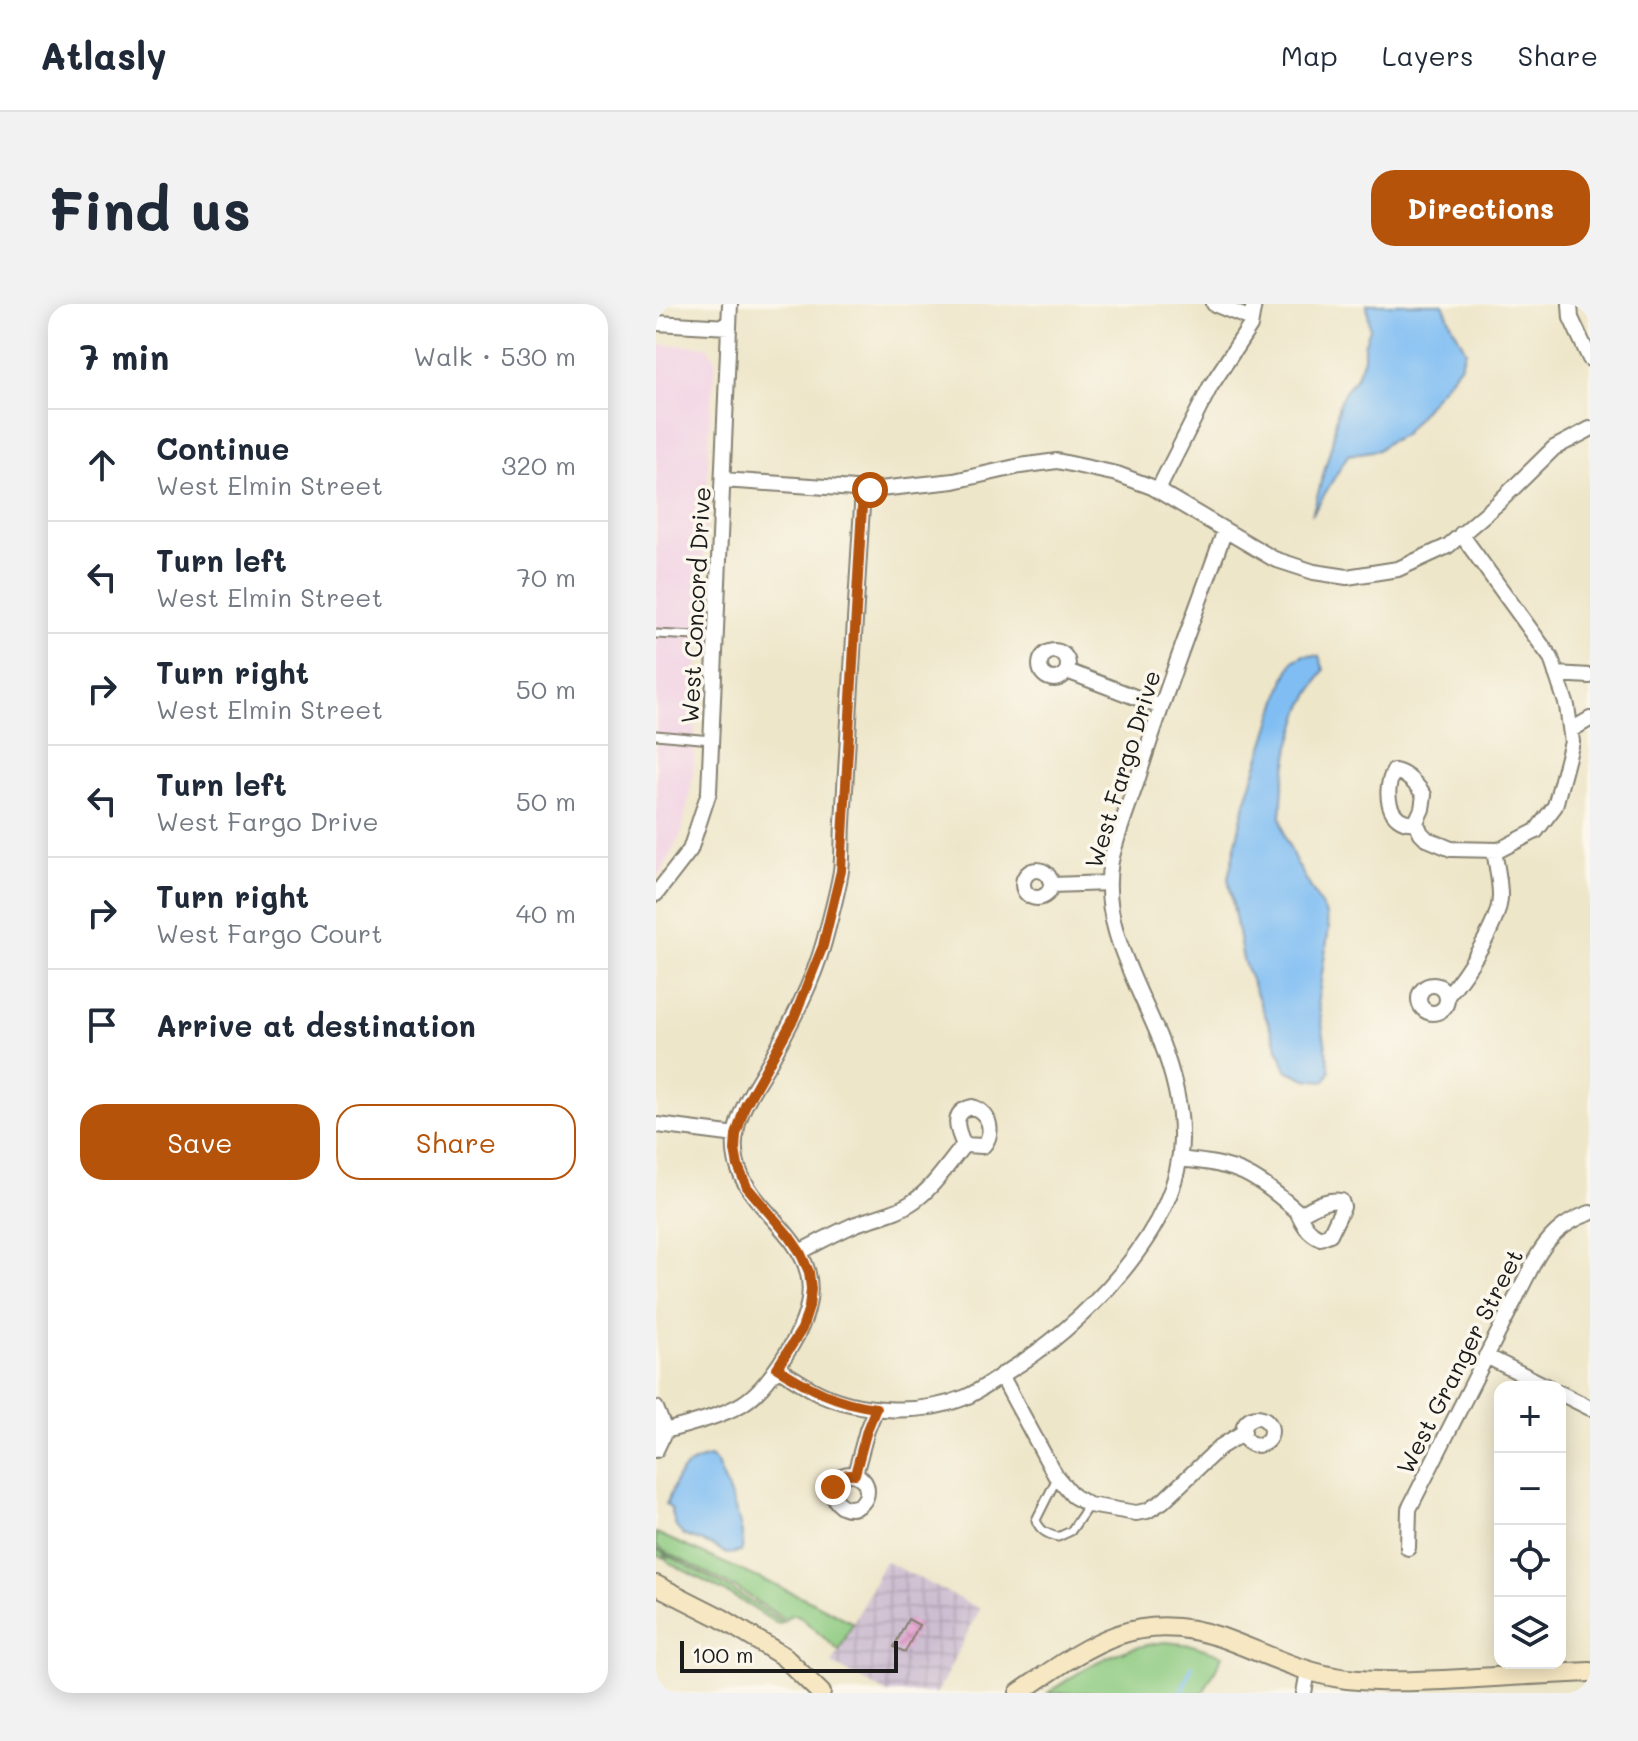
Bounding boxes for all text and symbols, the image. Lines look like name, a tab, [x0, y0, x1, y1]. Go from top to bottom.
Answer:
text: Atlasly	[40, 30, 167, 80]
text: Map	[1281, 37, 1338, 73]
text: Layers	[1382, 37, 1474, 73]
text: Share	[1518, 37, 1598, 73]
button: Directions	[1371, 170, 1590, 246]
text: Find us	[48, 172, 251, 245]
text: 7 min	[80, 334, 169, 379]
text: Walk · 530 m	[413, 339, 576, 373]
text: Continue	[156, 428, 289, 468]
icon: ahead	[80, 443, 124, 487]
text: 320 m	[501, 448, 576, 482]
text: West Elmin Street	[156, 468, 383, 502]
route start	[852, 472, 888, 508]
street label: West Concord Drive	[673, 486, 717, 724]
text: Turn left	[156, 540, 287, 580]
icon: left	[80, 555, 124, 599]
text: 70 m	[516, 560, 576, 594]
text: West Elmin Street	[156, 580, 383, 614]
text: Turn right	[156, 652, 309, 692]
street label: West Fargo Drive	[1077, 666, 1167, 872]
icon: right	[80, 667, 124, 711]
text: 50 m	[516, 672, 576, 706]
text: West Elmin Street	[156, 692, 383, 726]
text: Turn left	[156, 764, 287, 804]
icon: left	[80, 779, 124, 823]
text: 50 m	[516, 784, 576, 818]
text: West Fargo Drive	[156, 804, 379, 838]
text: Turn right	[156, 876, 309, 916]
icon: right	[80, 891, 124, 935]
text: 40 m	[516, 896, 576, 930]
text: West Fargo Court	[156, 916, 383, 950]
icon: arrive	[80, 1003, 124, 1047]
text: Arrive at destination	[156, 1005, 476, 1045]
button: Save	[80, 1104, 320, 1180]
button: Share	[336, 1104, 576, 1180]
street label: West Granger Street	[1389, 1243, 1529, 1479]
map controls	[1494, 1381, 1566, 1669]
button: +	[1494, 1381, 1566, 1453]
button: −	[1494, 1453, 1566, 1525]
route end	[815, 1469, 851, 1505]
button: locate	[1494, 1525, 1566, 1597]
button: layers	[1494, 1597, 1566, 1669]
scale bar	[680, 1637, 898, 1673]
text: 100 m	[692, 1640, 754, 1669]

